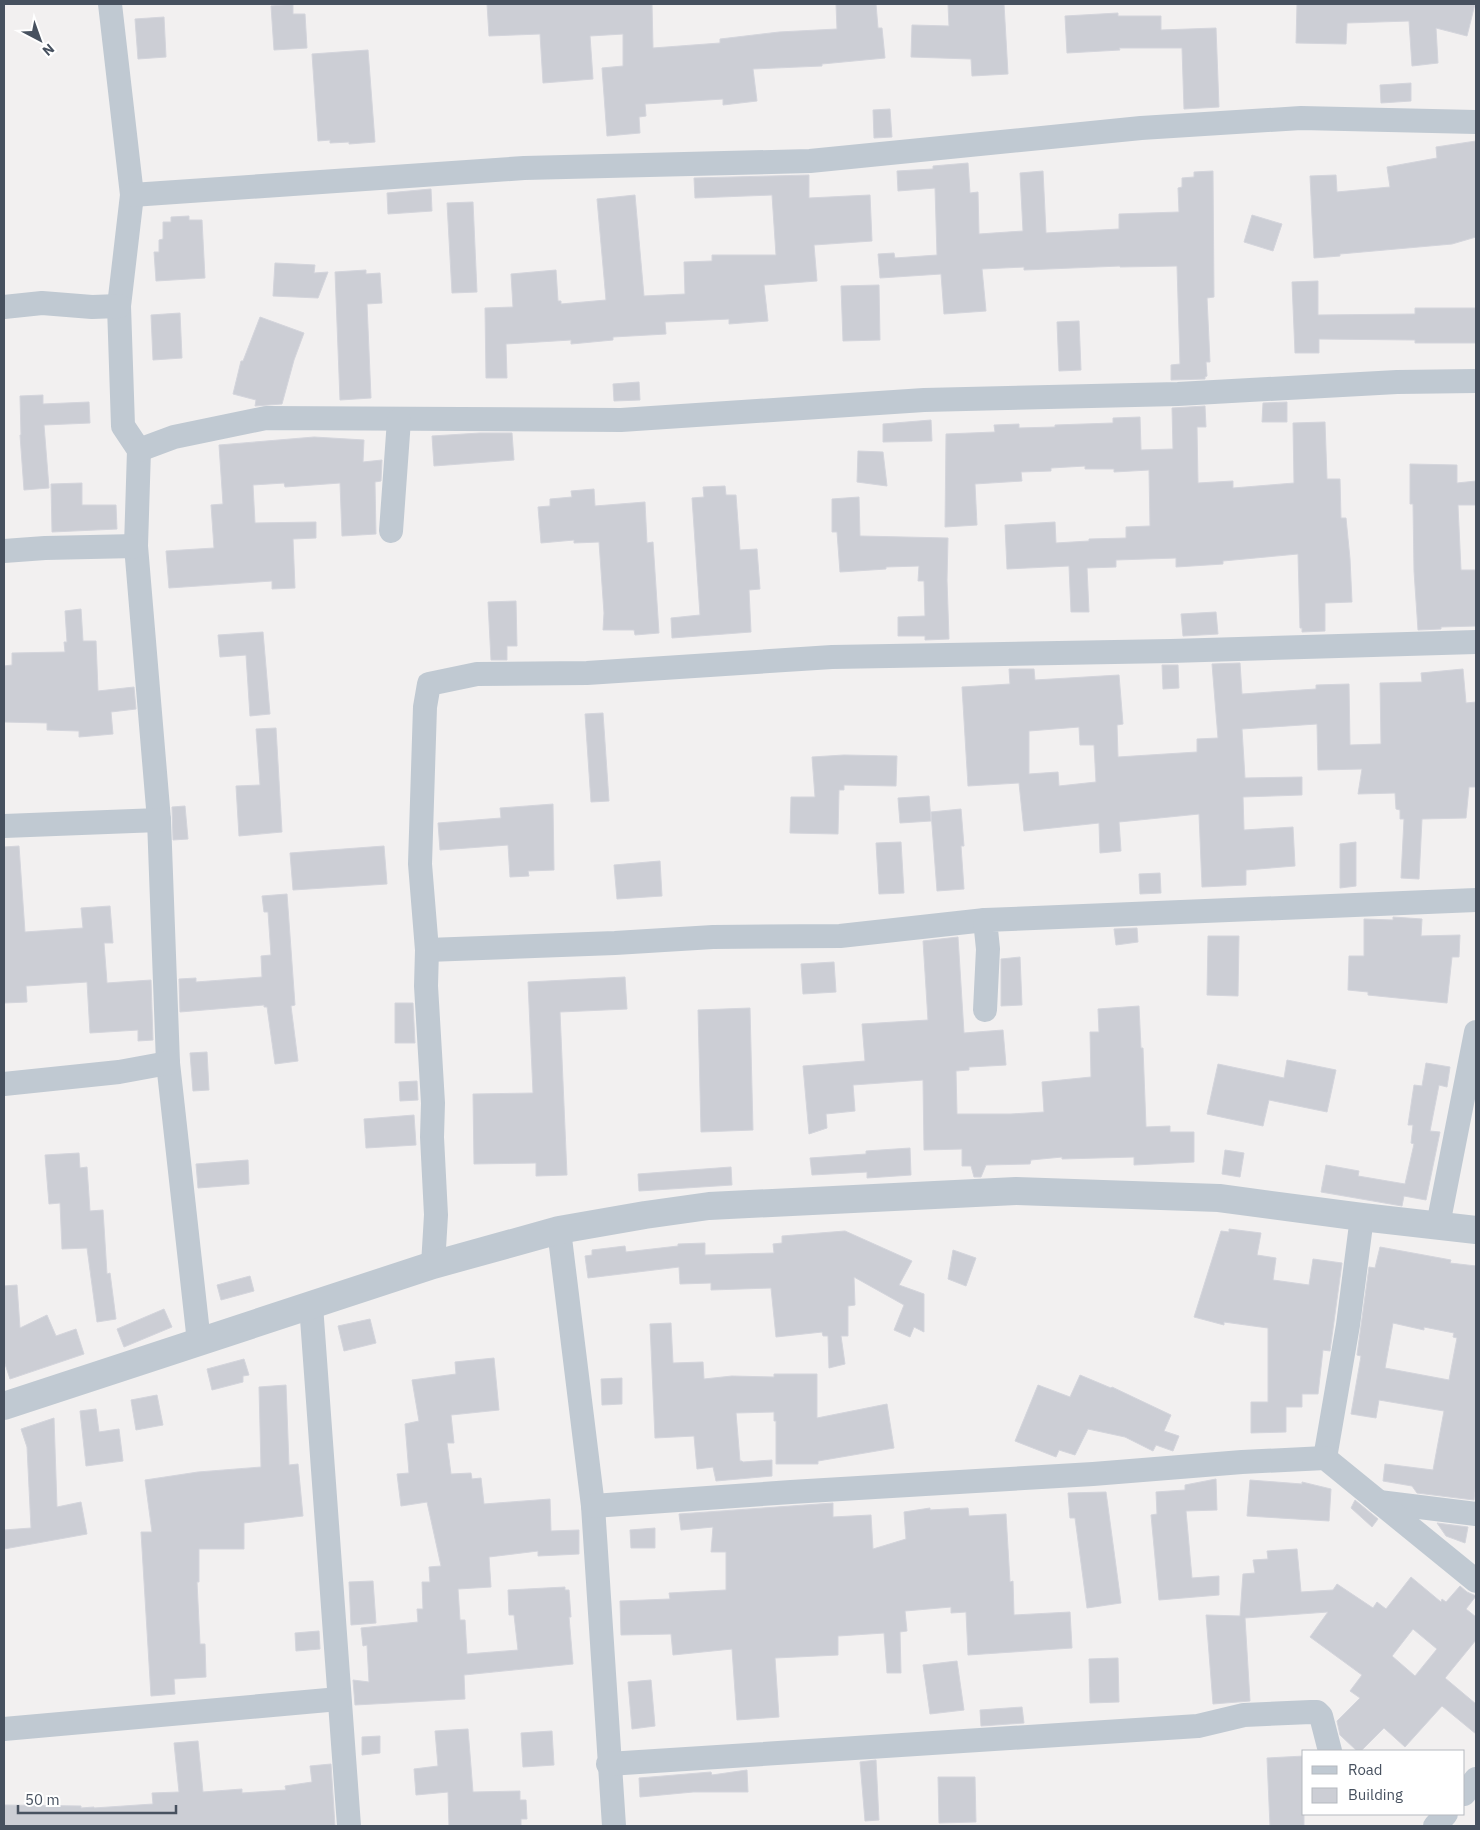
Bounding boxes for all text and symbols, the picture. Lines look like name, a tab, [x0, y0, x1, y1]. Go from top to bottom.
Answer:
north arrow	[15, 15, 65, 65]
text: N	[39, 40, 58, 60]
legend	[1302, 1750, 1465, 1815]
text: Road	[1348, 1760, 1383, 1779]
scale bar	[18, 1782, 175, 1814]
text: Building	[1348, 1785, 1403, 1804]
text: 50 m	[25, 1790, 60, 1809]

